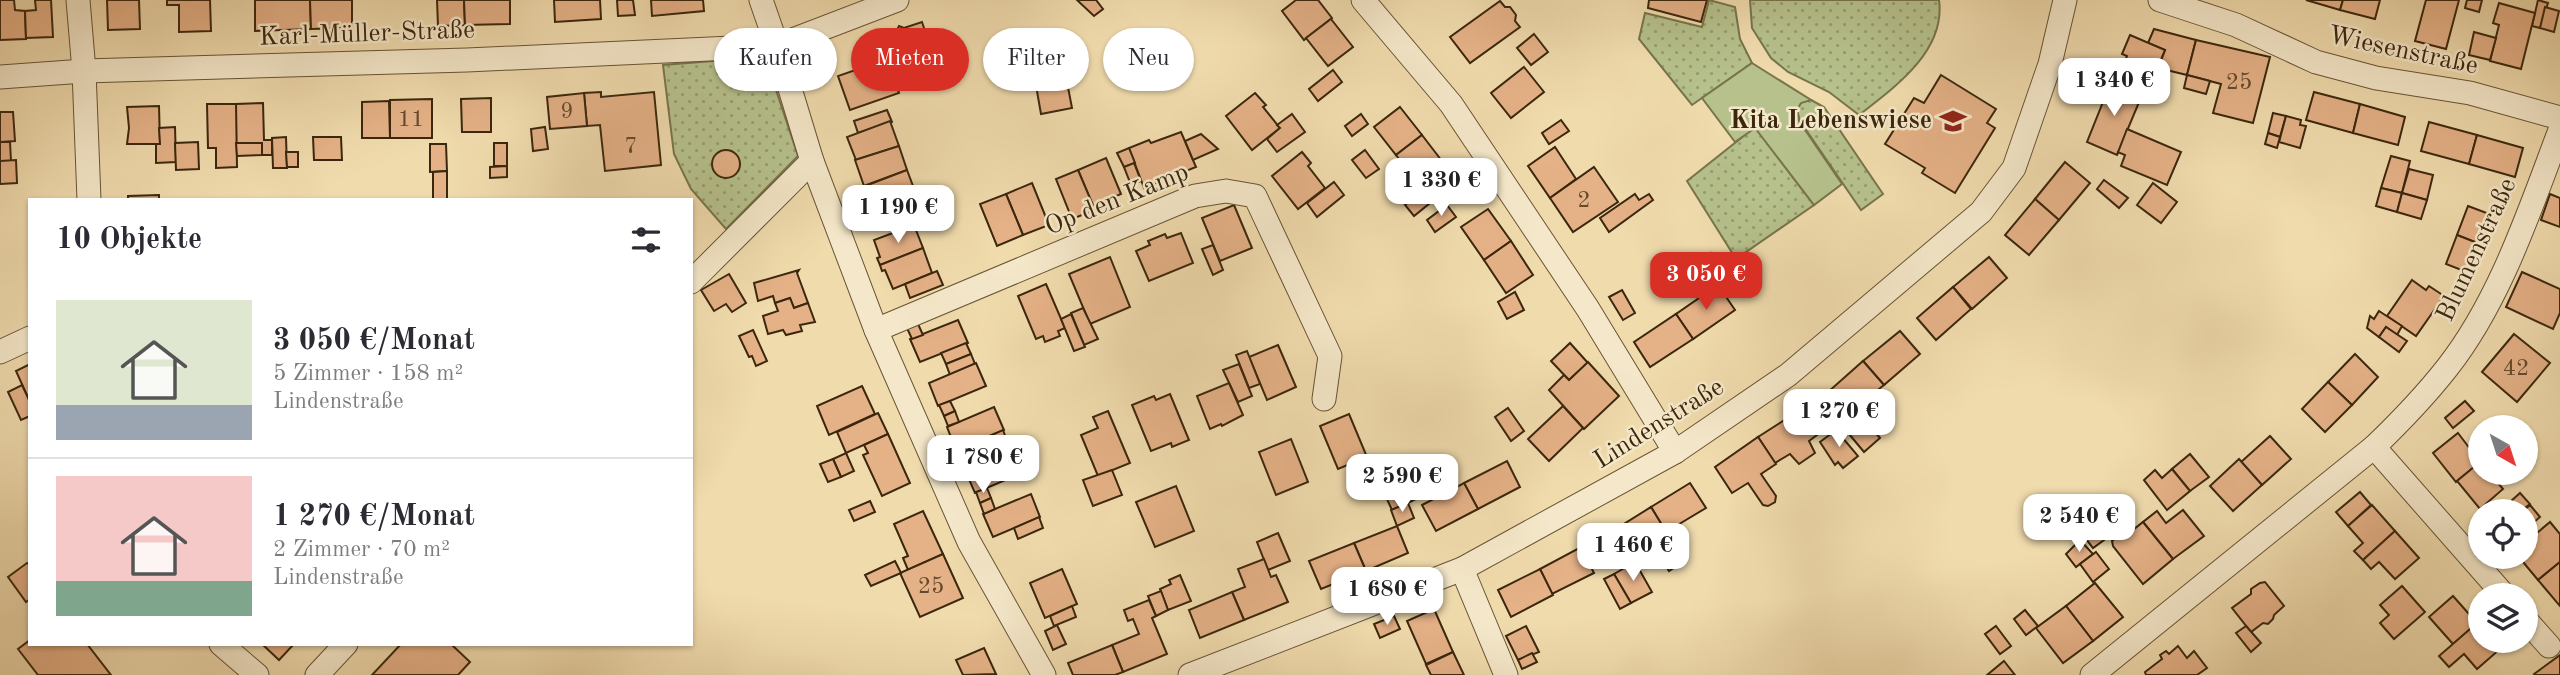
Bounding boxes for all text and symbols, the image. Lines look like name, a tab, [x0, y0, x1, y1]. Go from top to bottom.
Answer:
street label: Karl-Müller-Straße	[259, 17, 475, 51]
street label: Wiesenstraße	[2326, 22, 2480, 80]
chip: Kaufen	[714, 28, 837, 91]
chip: Mieten	[851, 28, 969, 91]
chip: Filter	[983, 28, 1089, 91]
chip: Neu	[1103, 28, 1194, 91]
pin: 1 340 €	[2049, 58, 2179, 118]
text: 1 340 €	[2074, 69, 2154, 92]
house number: 25	[2226, 71, 2252, 94]
house number: 9	[560, 100, 574, 123]
school or university icon: Kita Lebenswiese	[1938, 106, 1968, 136]
house number: 11	[398, 108, 424, 131]
place label: Kita Lebenswiese	[1729, 108, 1932, 134]
house number: 7	[624, 135, 638, 158]
pin: 1 330 €	[1376, 158, 1506, 218]
street label: Op den Kamp	[1041, 159, 1193, 241]
text: 1 330 €	[1401, 169, 1481, 192]
street label: Blumenstraße	[2432, 174, 2522, 326]
pin: 1 190 €	[833, 186, 963, 245]
house number: 2	[1577, 189, 1591, 212]
text: 1 190 €	[858, 196, 938, 219]
icon: filters	[627, 221, 665, 259]
text: 10 Objekte	[56, 225, 202, 255]
pin: 3 050 €	[1641, 252, 1771, 312]
text: 3 050 €	[1666, 263, 1746, 286]
text: 3 050 €/Monat	[273, 326, 475, 356]
icon: home	[112, 328, 196, 412]
house number: 42	[2503, 357, 2529, 380]
text: 5 Zimmer · 158 m²	[273, 362, 463, 385]
street label: Lindenstraße	[1590, 374, 1728, 474]
text: Lindenstraße	[273, 390, 404, 413]
pin: 1 270 €	[1774, 390, 1904, 449]
text: 1 270 €	[1799, 400, 1879, 423]
north arrow	[2468, 415, 2538, 485]
map controls	[2468, 415, 2538, 653]
pin: 1 780 €	[918, 435, 1048, 495]
text: 1 780 €	[943, 446, 1023, 469]
pin: 2 590 €	[1337, 454, 1467, 514]
text: 2 590 €	[1362, 465, 1442, 488]
pin: 2 540 €	[2014, 494, 2144, 554]
button: locate	[2468, 499, 2538, 569]
text: 1 270 €/Monat	[273, 502, 475, 532]
icon: home	[112, 504, 196, 588]
text: 2 540 €	[2039, 505, 2119, 528]
pin: 1 460 €	[1568, 524, 1698, 583]
text: 1 460 €	[1593, 534, 1673, 557]
text: 2 Zimmer · 70 m²	[273, 538, 450, 561]
text: Lindenstraße	[273, 566, 404, 589]
pin: 1 680 €	[1322, 568, 1452, 627]
house number: 25	[918, 575, 944, 598]
text: 1 680 €	[1347, 578, 1427, 601]
button: layers	[2468, 583, 2538, 653]

